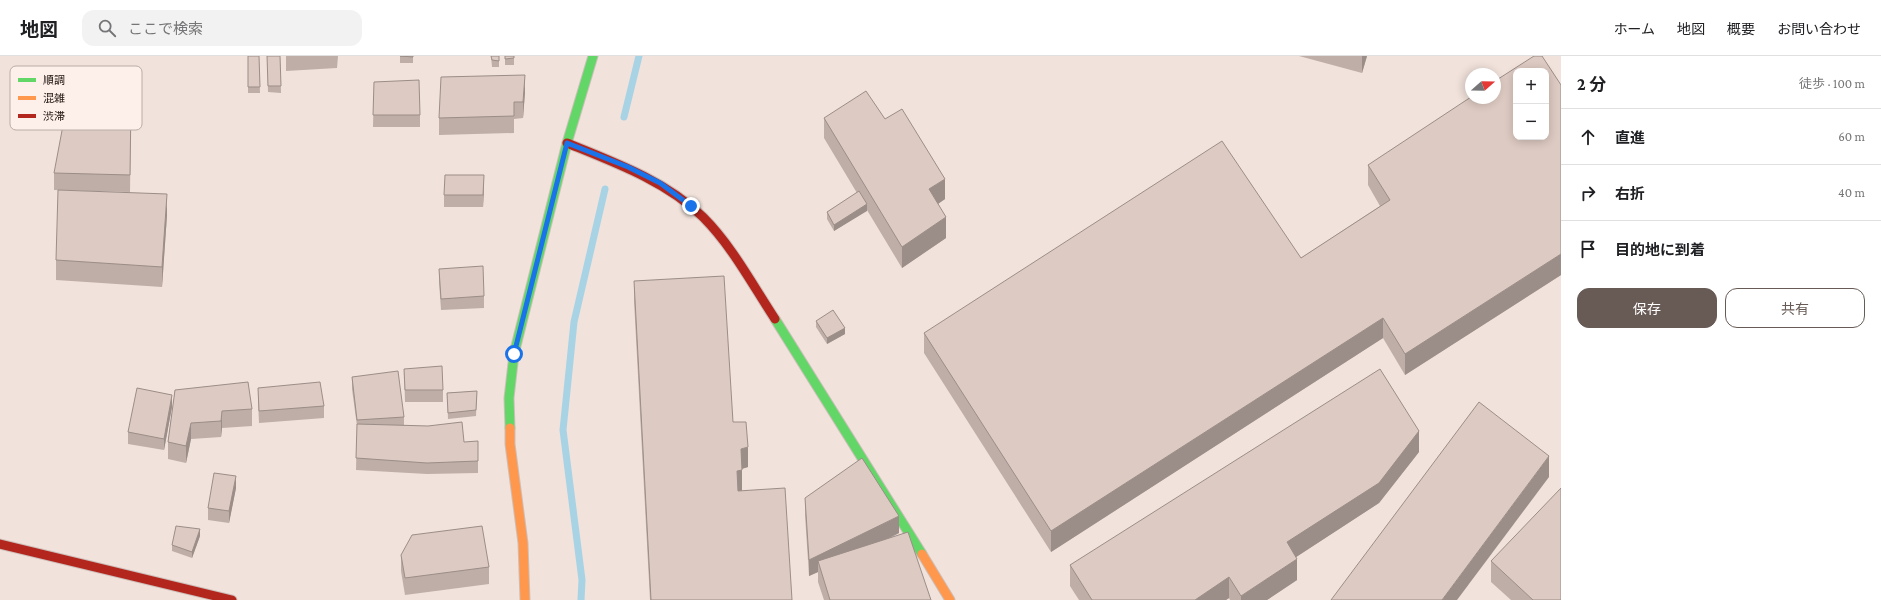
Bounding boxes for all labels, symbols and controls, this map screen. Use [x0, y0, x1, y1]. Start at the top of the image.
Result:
search box [82, 10, 362, 46]
icon: search [96, 17, 118, 39]
text: 地図 [20, 19, 58, 40]
text: ここで検索 [128, 21, 203, 37]
text: ホーム [1613, 21, 1655, 37]
text: 地図 [1677, 21, 1705, 37]
text: 概要 [1727, 21, 1755, 37]
text: お問い合わせ [1777, 21, 1861, 37]
legend [10, 66, 142, 130]
north arrow [1465, 68, 1501, 104]
map controls [1513, 68, 1549, 140]
button: + [1513, 68, 1549, 104]
text: 順調 [43, 74, 65, 86]
text: 2 分 [1577, 75, 1606, 94]
text: 徒歩 · 100 m [1799, 76, 1865, 91]
text: 混雑 [43, 92, 65, 104]
button: − [1513, 104, 1549, 140]
text: 渋滞 [43, 110, 65, 122]
icon: ahead [1577, 126, 1599, 148]
text: 60 m [1838, 129, 1865, 144]
text: 直進 [1615, 130, 1645, 146]
icon: right [1577, 182, 1599, 204]
text: 40 m [1838, 185, 1865, 200]
text: 右折 [1615, 186, 1645, 202]
route end [682, 197, 700, 215]
icon: arrive [1577, 238, 1599, 260]
text: 目的地に到着 [1615, 242, 1705, 258]
button: 保存 [1577, 288, 1717, 328]
button: 共有 [1725, 288, 1865, 328]
route start [505, 345, 523, 363]

